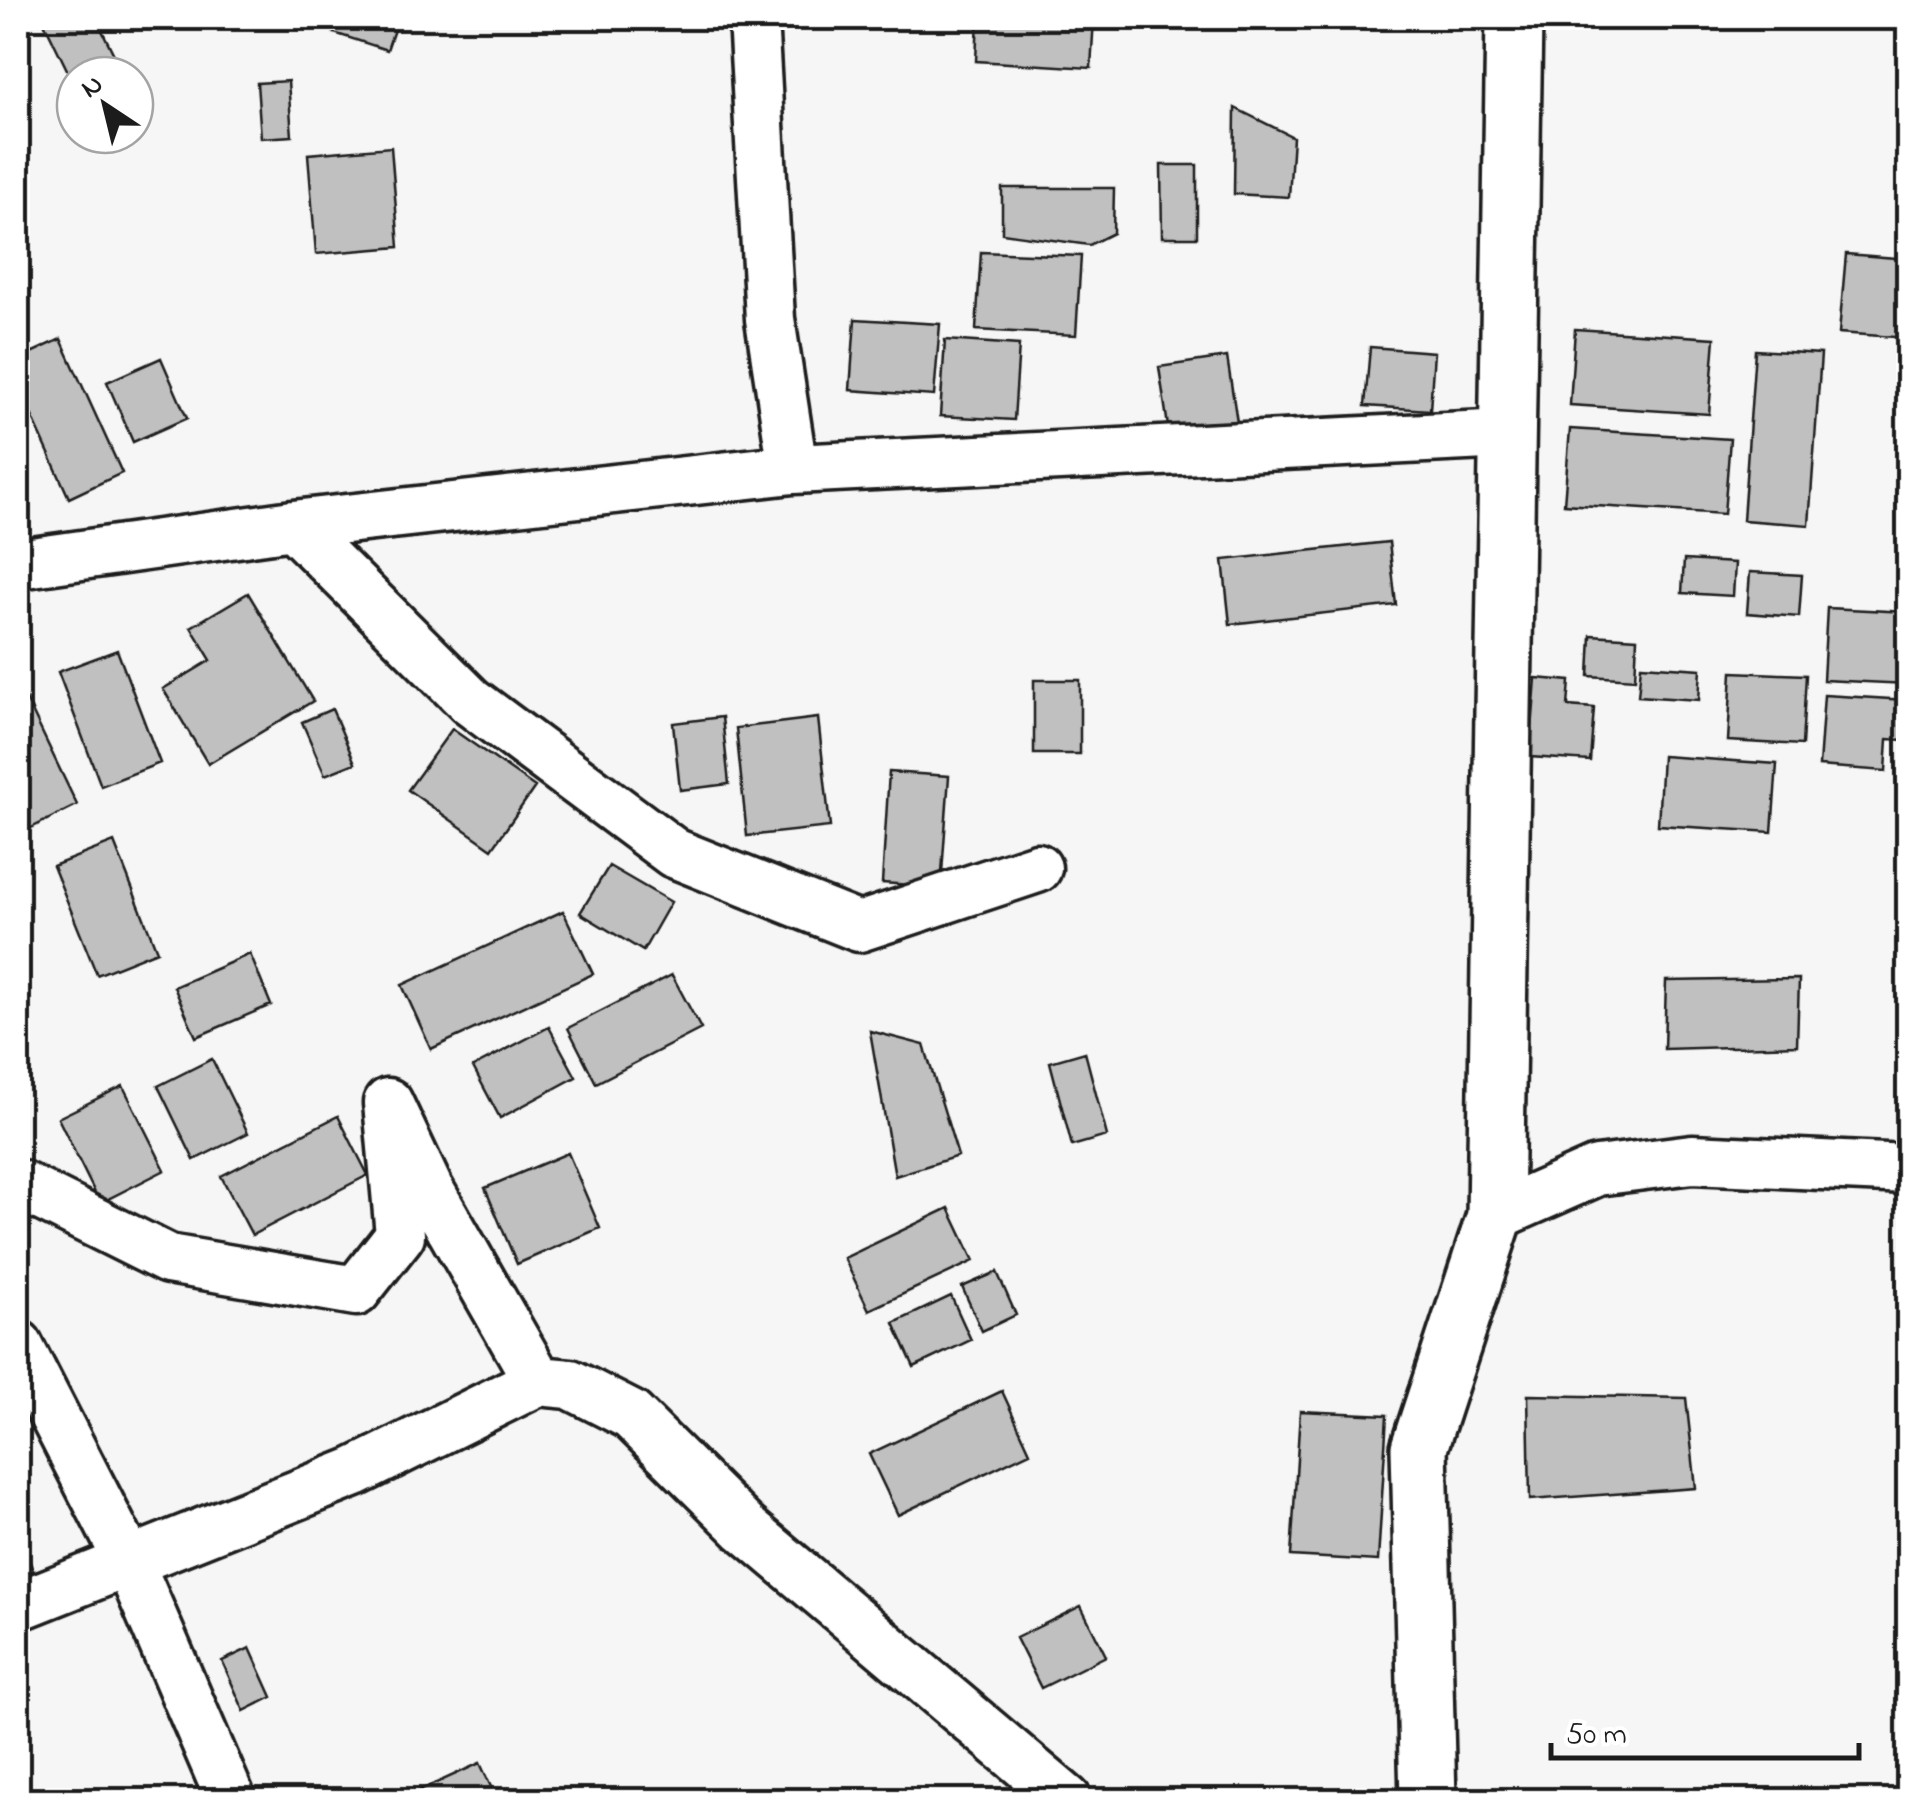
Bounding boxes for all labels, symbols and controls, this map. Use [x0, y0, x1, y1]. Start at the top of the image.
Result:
north arrow [55, 55, 155, 155]
text: N [73, 65, 112, 110]
scale bar [1551, 1698, 1858, 1760]
text: 50 m [1566, 1714, 1627, 1758]

